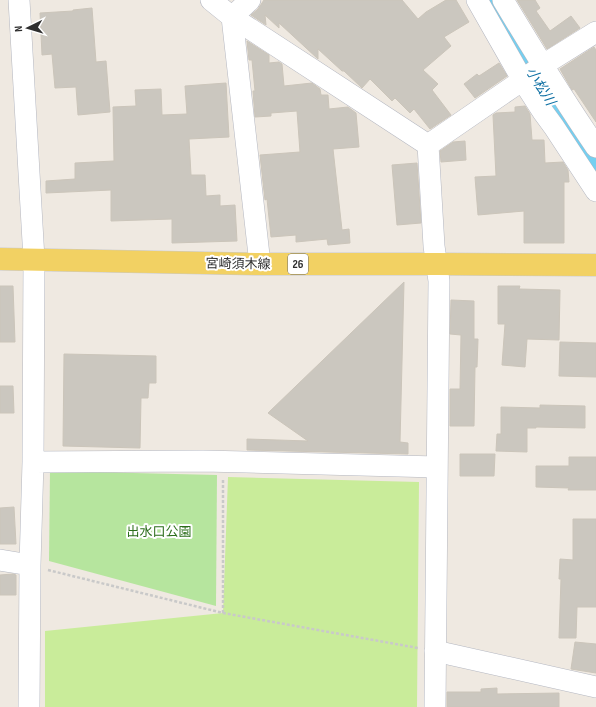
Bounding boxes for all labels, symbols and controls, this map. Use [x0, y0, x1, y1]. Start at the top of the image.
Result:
north arrow [8, 8, 48, 48]
text: N [12, 25, 25, 32]
water label: 小松川 [522, 64, 560, 110]
road number: 26 [288, 254, 308, 274]
street label: 宮崎須木線 [205, 255, 271, 273]
park label: 出水口公園 [126, 524, 192, 540]

